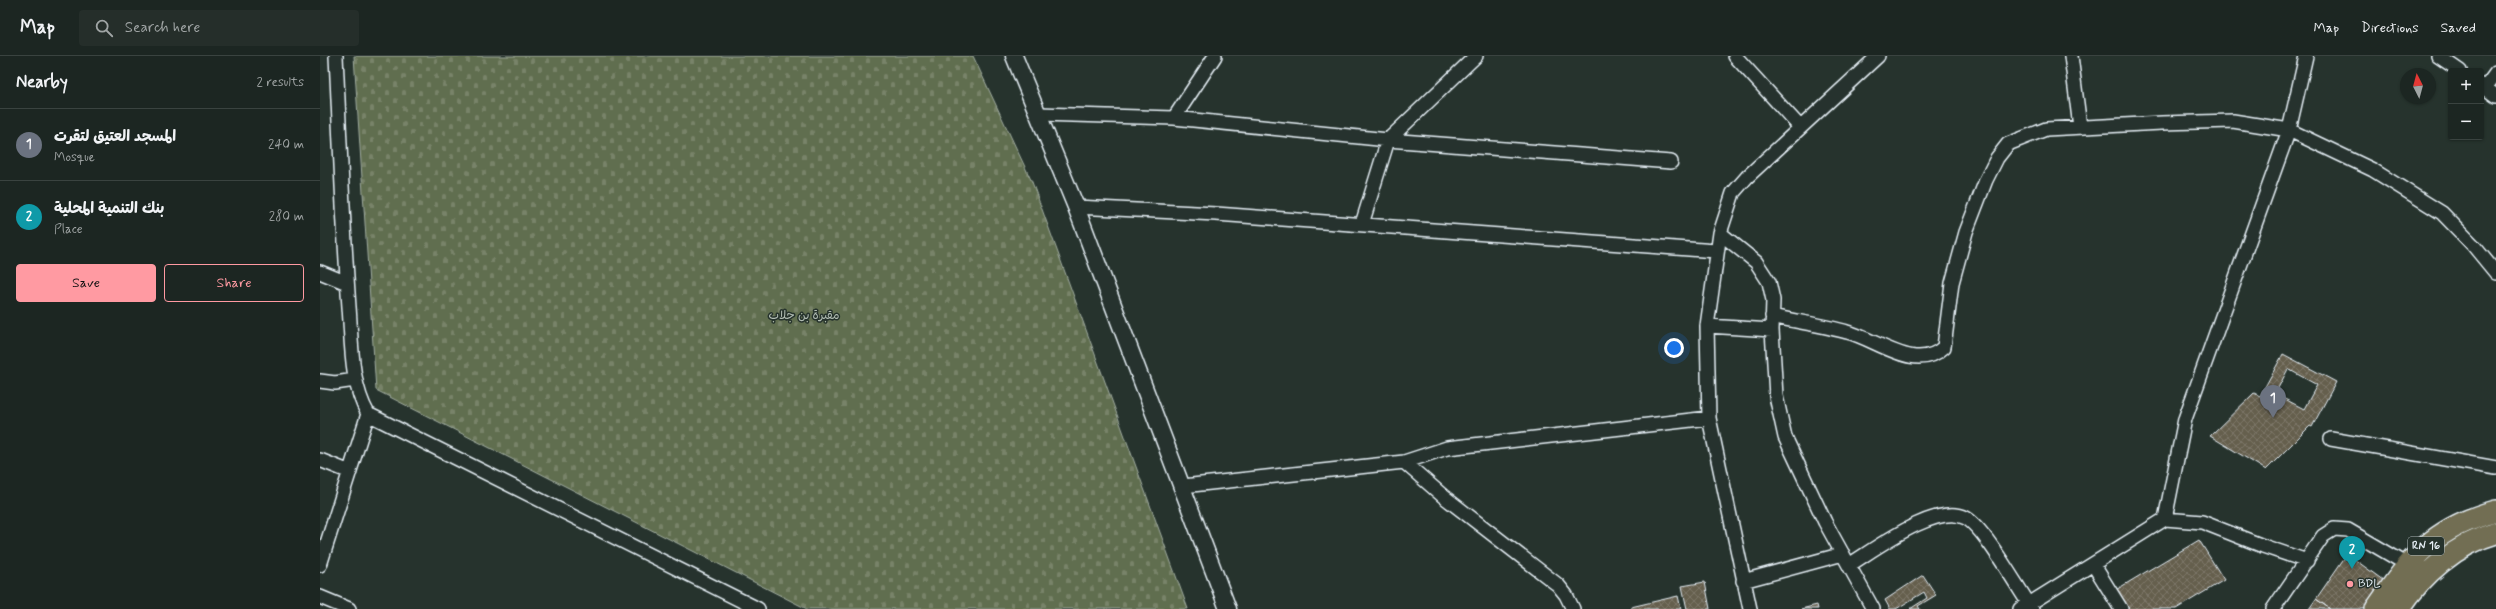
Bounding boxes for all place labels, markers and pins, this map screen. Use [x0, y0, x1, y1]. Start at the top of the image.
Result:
pin: 1 [2260, 385, 2286, 418]
pin: 2 [2339, 536, 2365, 569]
place label: BDL [2358, 576, 2381, 592]
marker: BDL [2345, 579, 2355, 589]

